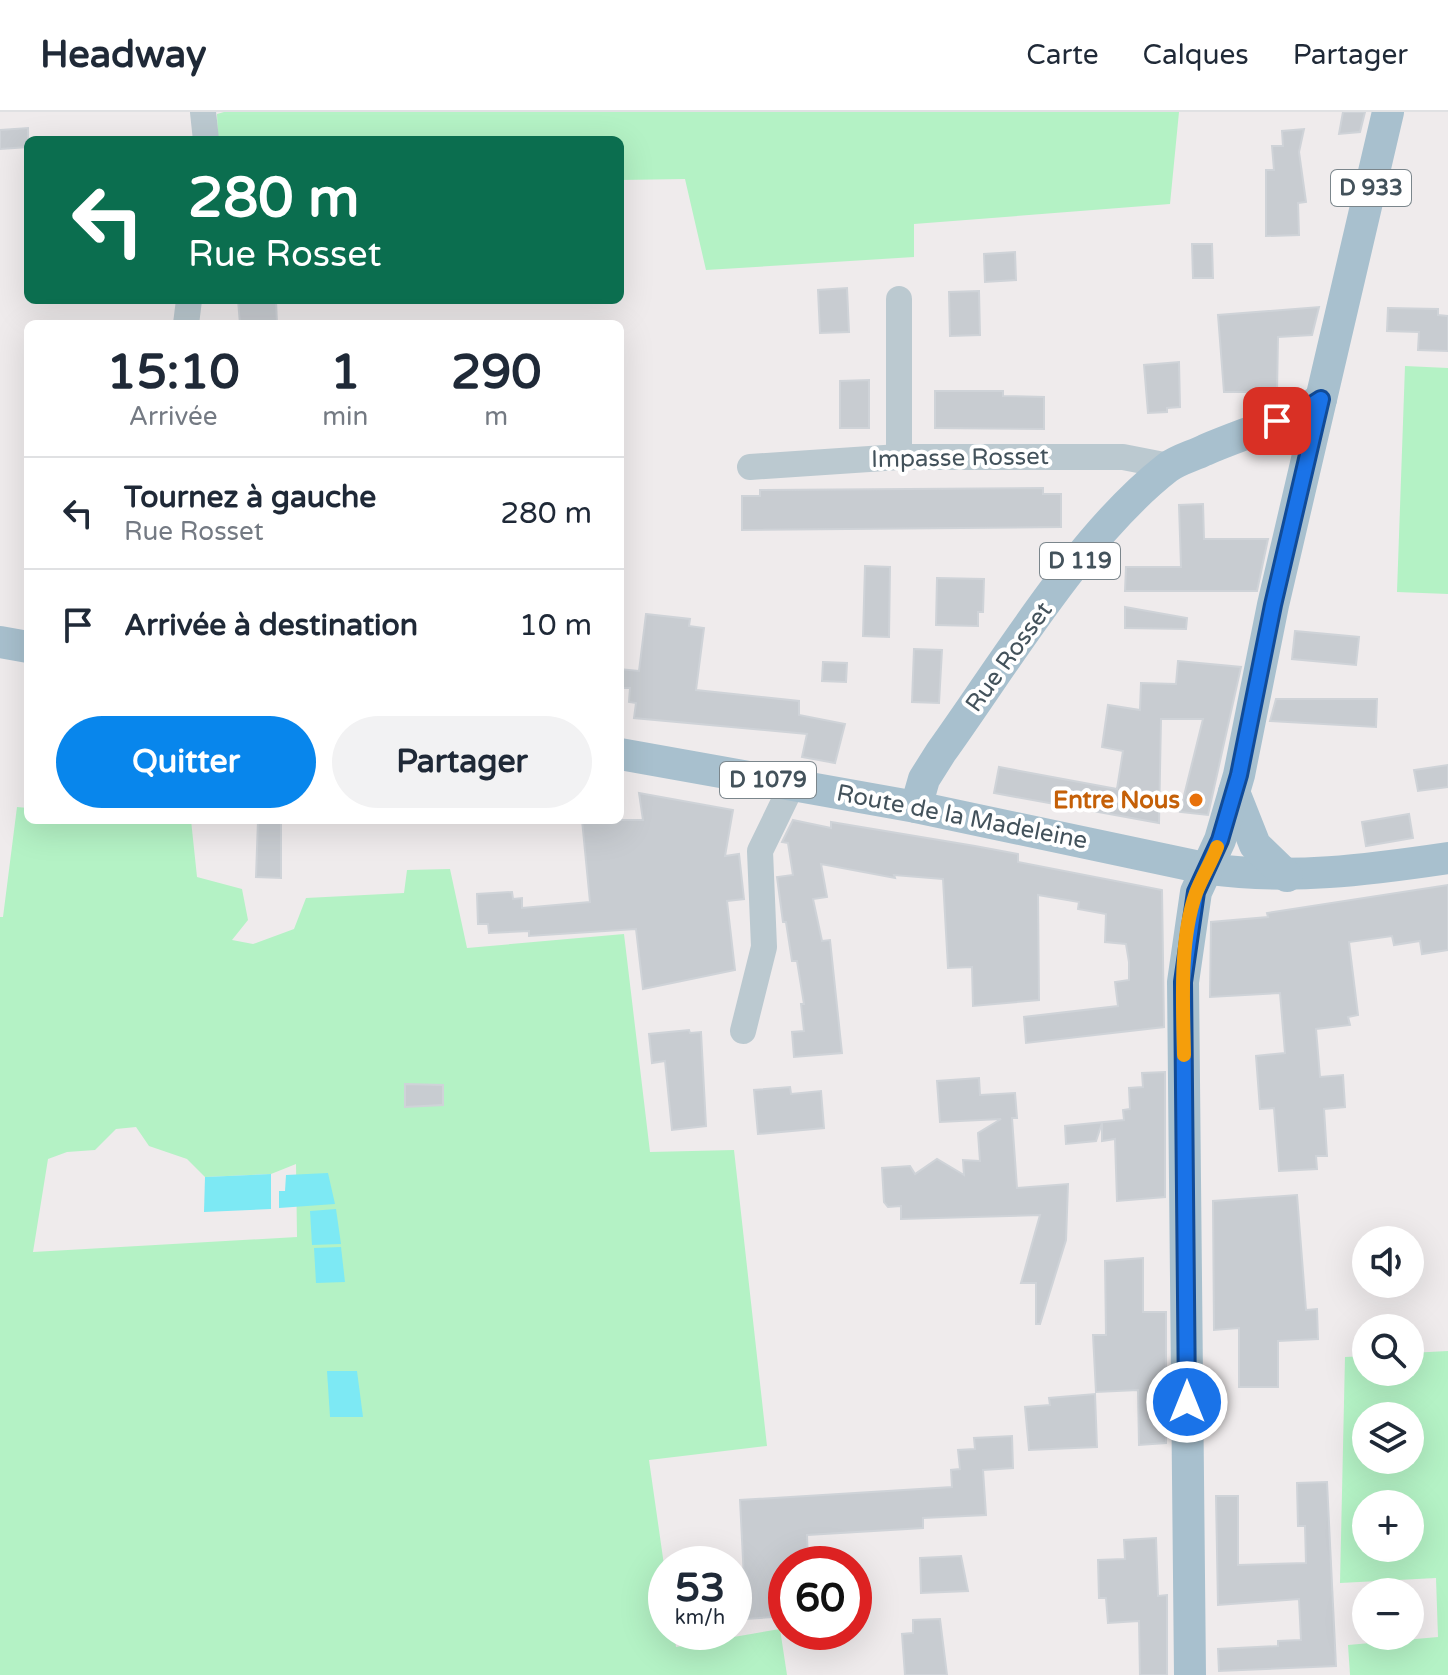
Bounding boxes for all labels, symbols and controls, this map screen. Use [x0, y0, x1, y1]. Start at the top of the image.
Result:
text: Headway [40, 32, 206, 78]
text: Carte [1026, 38, 1099, 72]
text: Calques [1143, 38, 1249, 72]
text: Partager [1293, 38, 1408, 72]
text: 280 m [188, 165, 359, 232]
icon: left [56, 168, 160, 272]
road number: D 933 [1331, 170, 1411, 206]
text: Rue Rosset [188, 233, 382, 276]
text: 15:10 [107, 344, 240, 402]
text: 1 [330, 344, 360, 402]
text: 290 [451, 344, 541, 402]
pin [1243, 387, 1311, 455]
icon: arrive [1255, 399, 1299, 443]
text: Arrivée [129, 401, 217, 432]
text: min [322, 401, 368, 432]
text: m [484, 401, 508, 432]
street label: Impasse Rosset [871, 442, 1049, 474]
text: Tournez à gauche [124, 479, 376, 516]
icon: left [56, 491, 100, 535]
text: 280 m [500, 495, 592, 532]
text: Rue Rosset [124, 516, 264, 547]
road number: D 119 [1040, 543, 1120, 579]
street label: Rue Rosset [959, 596, 1059, 718]
icon: arrive [56, 603, 100, 647]
text: Arrivée à destination [124, 607, 418, 644]
text: 10 m [519, 607, 592, 644]
button: Quitter [56, 716, 316, 808]
button: Partager [332, 716, 592, 808]
road number: D 1079 [720, 762, 816, 798]
street label: Route de la Madeleine [834, 778, 1090, 856]
place label: Entre Nous [1053, 786, 1180, 815]
marker: Entre Nous [1187, 791, 1205, 809]
map controls [1352, 1226, 1424, 1650]
button: sound [1352, 1226, 1424, 1298]
button: search [1352, 1314, 1424, 1386]
position arrow [1145, 1360, 1229, 1444]
button: layers [1352, 1402, 1424, 1474]
button: + [1352, 1490, 1424, 1562]
speed limit sign: 60 [768, 1546, 872, 1650]
text: 53 [675, 1564, 725, 1612]
button: − [1352, 1578, 1424, 1650]
text: km/h [675, 1606, 725, 1630]

